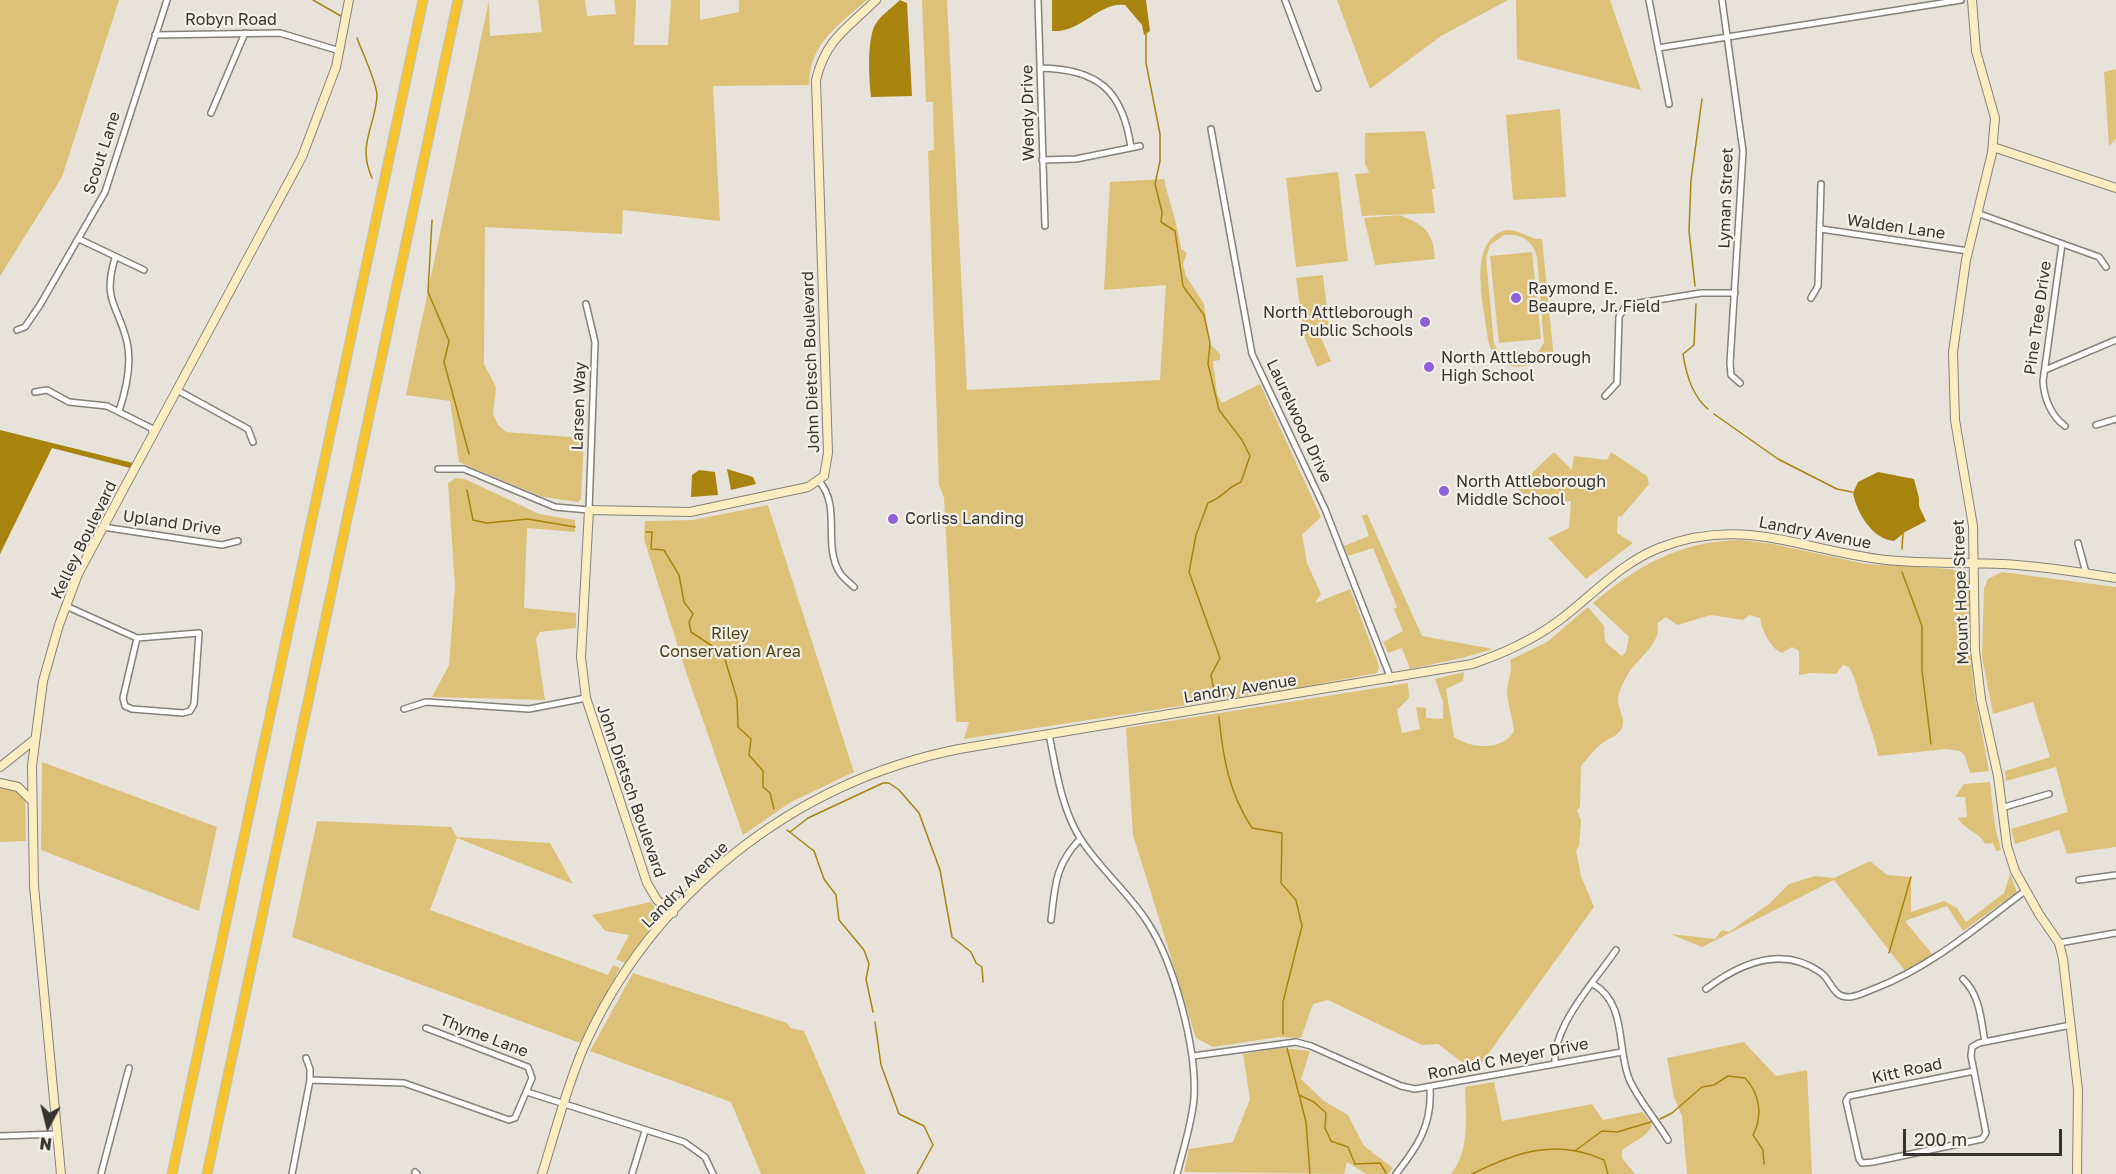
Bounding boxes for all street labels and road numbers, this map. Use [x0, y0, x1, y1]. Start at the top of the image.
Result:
street label: Robyn Road [185, 10, 277, 30]
street label: Wendy Drive [1018, 65, 1038, 161]
street label: Scout Lane [80, 109, 124, 197]
street label: Lyman Street [1715, 147, 1737, 249]
street label: Walden Lane [1846, 211, 1946, 243]
street label: Pine Tree Drive [2021, 260, 2055, 376]
street label: John Dietsch Boulevard [798, 271, 824, 453]
street label: Laurelwood Drive [1262, 356, 1336, 486]
street label: Larsen Way [568, 361, 590, 451]
street label: Kelley Boulevard [47, 478, 121, 602]
street label: Upland Drive [122, 507, 222, 539]
street label: Landry Avenue [1757, 513, 1873, 553]
street label: Mount Hope Street [1949, 519, 1973, 665]
street label: Landry Avenue [1182, 671, 1298, 707]
street label: John Dietsch Boulevard [592, 702, 670, 880]
street label: Landry Avenue [638, 838, 732, 932]
street label: Thyme Lane [437, 1010, 531, 1062]
street label: Ronald C Meyer Drive [1426, 1034, 1590, 1084]
street label: Kitt Road [1870, 1054, 1944, 1088]

